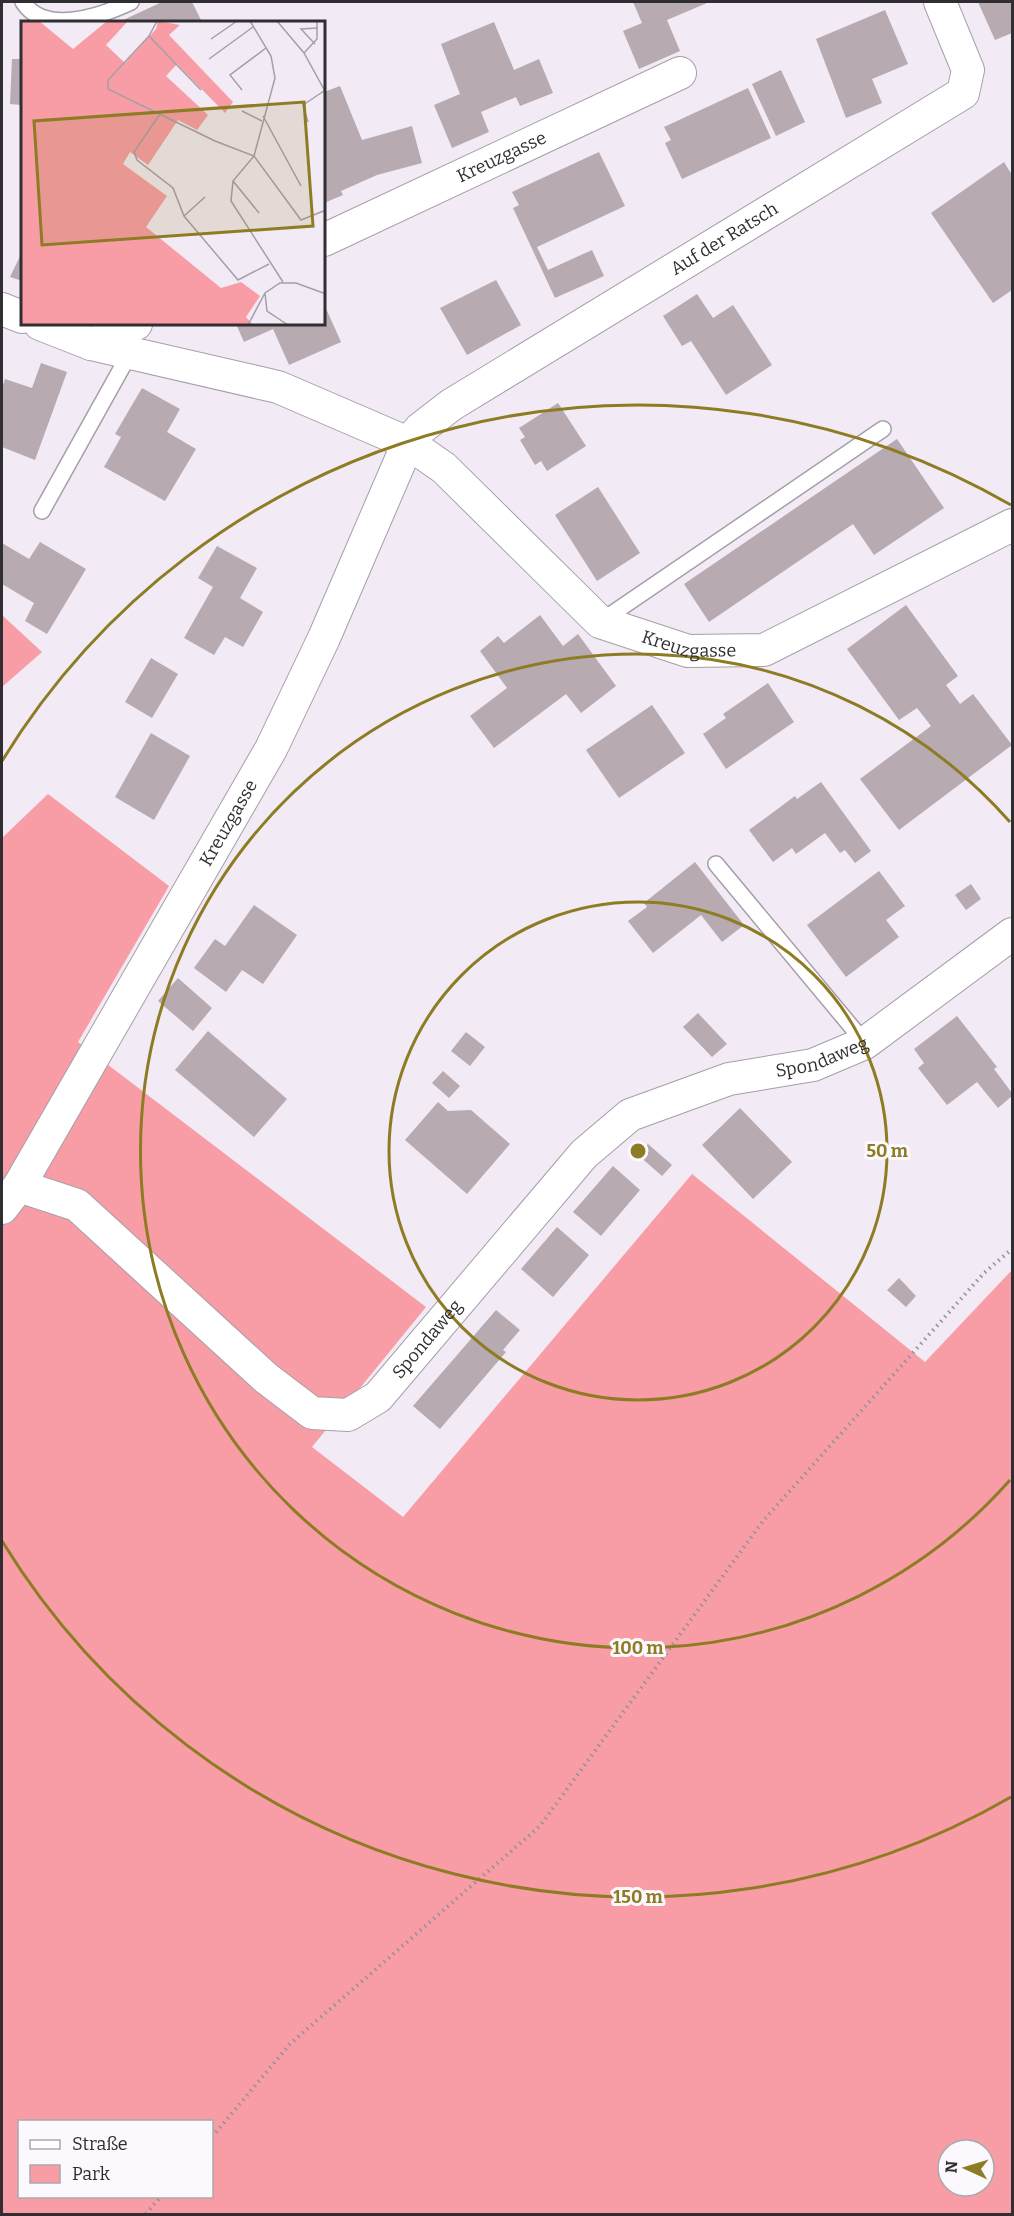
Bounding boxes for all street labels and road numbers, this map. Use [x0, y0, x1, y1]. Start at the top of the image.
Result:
street label: Kreuzgasse [453, 126, 550, 187]
street label: Auf der Ratsch [666, 197, 782, 280]
street label: Kreuzgasse [639, 626, 736, 662]
street label: Kreuzgasse [195, 776, 262, 870]
street label: Spondaweg [774, 1032, 871, 1082]
street label: Spondaweg [387, 1295, 467, 1383]

